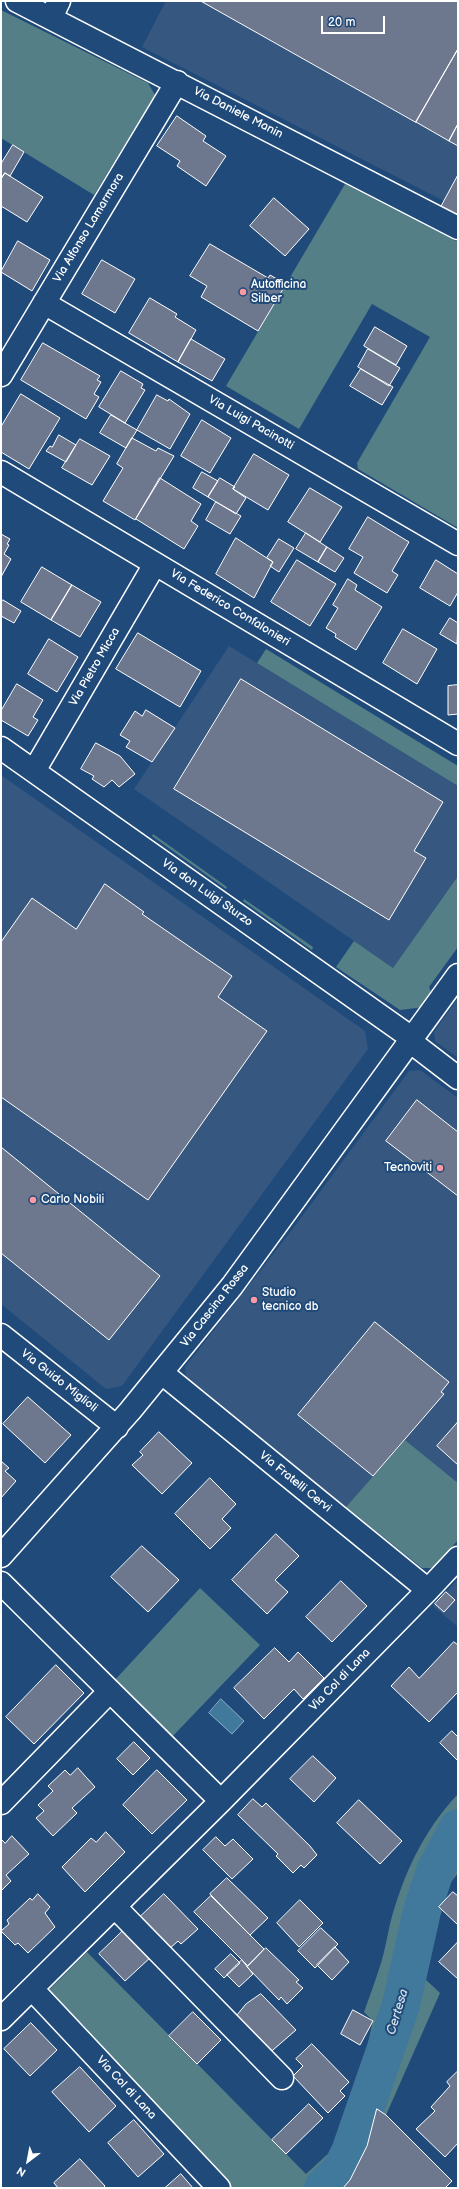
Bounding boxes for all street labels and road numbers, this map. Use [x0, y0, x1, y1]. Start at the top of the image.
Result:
street label: Via Daniele Manin [191, 84, 285, 142]
street label: Via Alfonso Lamarmora [51, 171, 127, 285]
street label: Via Luigi Pacinotti [206, 393, 296, 453]
street label: Via Federico Confalonieri [167, 566, 293, 650]
street label: Via Pietro Micca [67, 625, 123, 709]
street label: Via don Luigi Sturzo [159, 856, 255, 930]
street label: Via Cascina Rossa [178, 1262, 252, 1350]
street label: Via Guido Miglioli [18, 1347, 100, 1415]
street label: Via Fratelli Cervi [256, 1449, 334, 1515]
street label: Via Col di Lana [307, 1646, 373, 1714]
street label: Via Col di Lana [93, 2053, 159, 2123]

